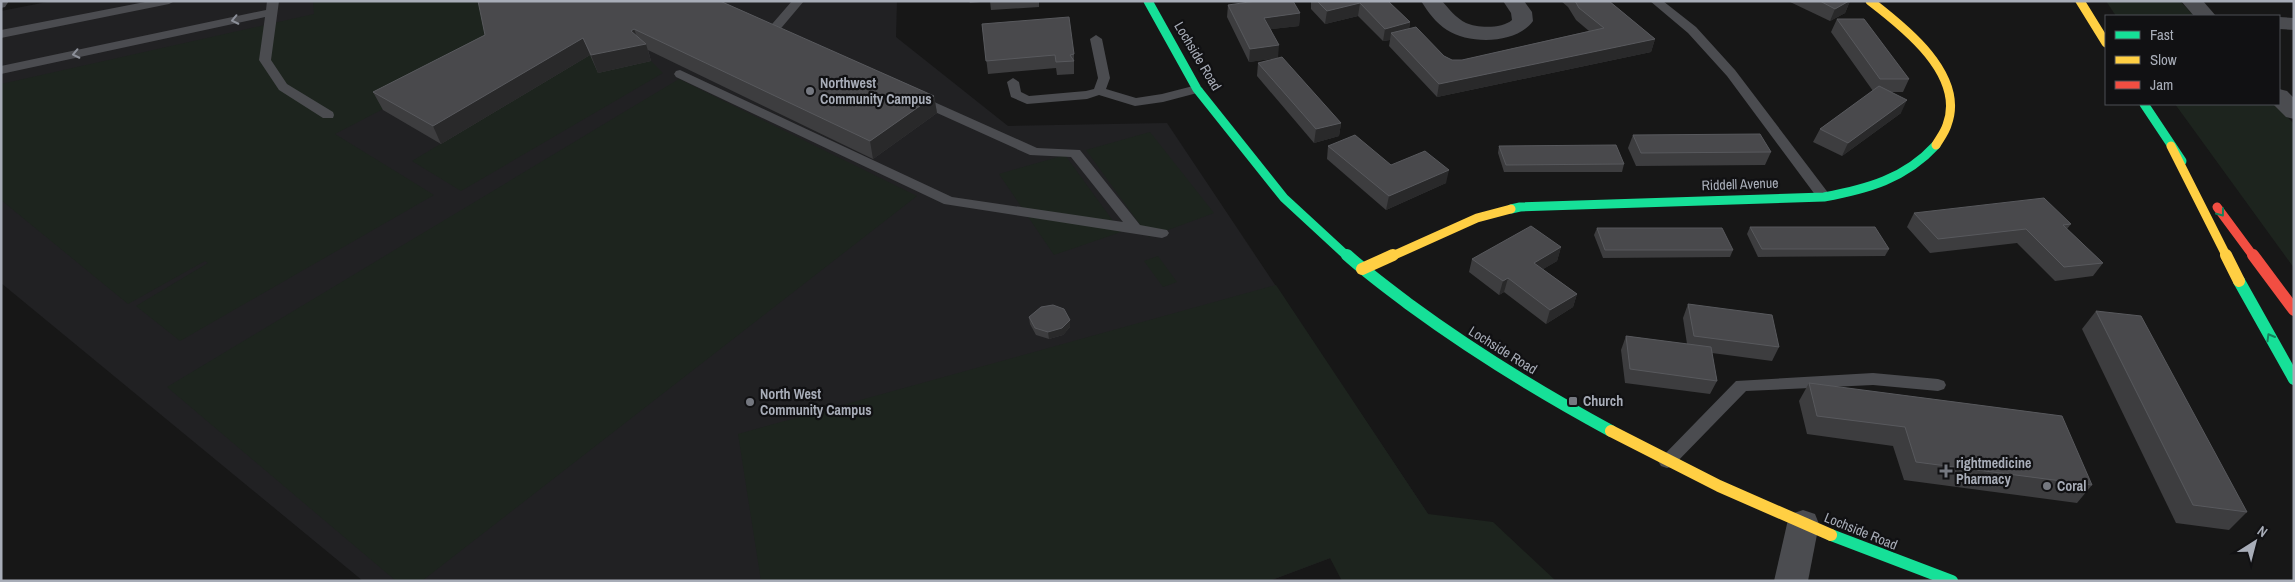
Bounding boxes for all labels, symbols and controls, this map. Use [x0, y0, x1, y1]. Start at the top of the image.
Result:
one-way arrow [230, 14, 239, 24]
legend [2105, 15, 2280, 105]
street label: Lochside Road [1170, 18, 1226, 94]
text: Fast [2150, 24, 2174, 45]
one-way arrow [72, 48, 80, 59]
text: Slow [2150, 49, 2177, 70]
place label: Northwest Community Campus [820, 74, 932, 108]
text: Jam [2150, 74, 2173, 95]
marker: Northwest Community Campus [804, 85, 816, 97]
street label: Riddell Avenue [1701, 174, 1779, 194]
one-way arrow [2215, 207, 2224, 217]
street label: Lochside Road [1465, 322, 1541, 378]
one-way arrow [2266, 333, 2276, 342]
place label: North West Community Campus [760, 385, 872, 419]
place label: Church [1583, 392, 1623, 410]
marker: Church [1567, 395, 1579, 407]
marker: North West Community Campus [744, 396, 756, 408]
place label: rightmedicine Pharmacy [1956, 454, 2031, 488]
marker: rightmedicine Pharmacy [1940, 465, 1952, 477]
place label: Coral [2057, 477, 2086, 495]
marker: Coral [2041, 480, 2053, 492]
street label: Lochside Road [1822, 508, 1900, 554]
north arrow [2230, 517, 2280, 567]
text: N [2254, 522, 2271, 541]

